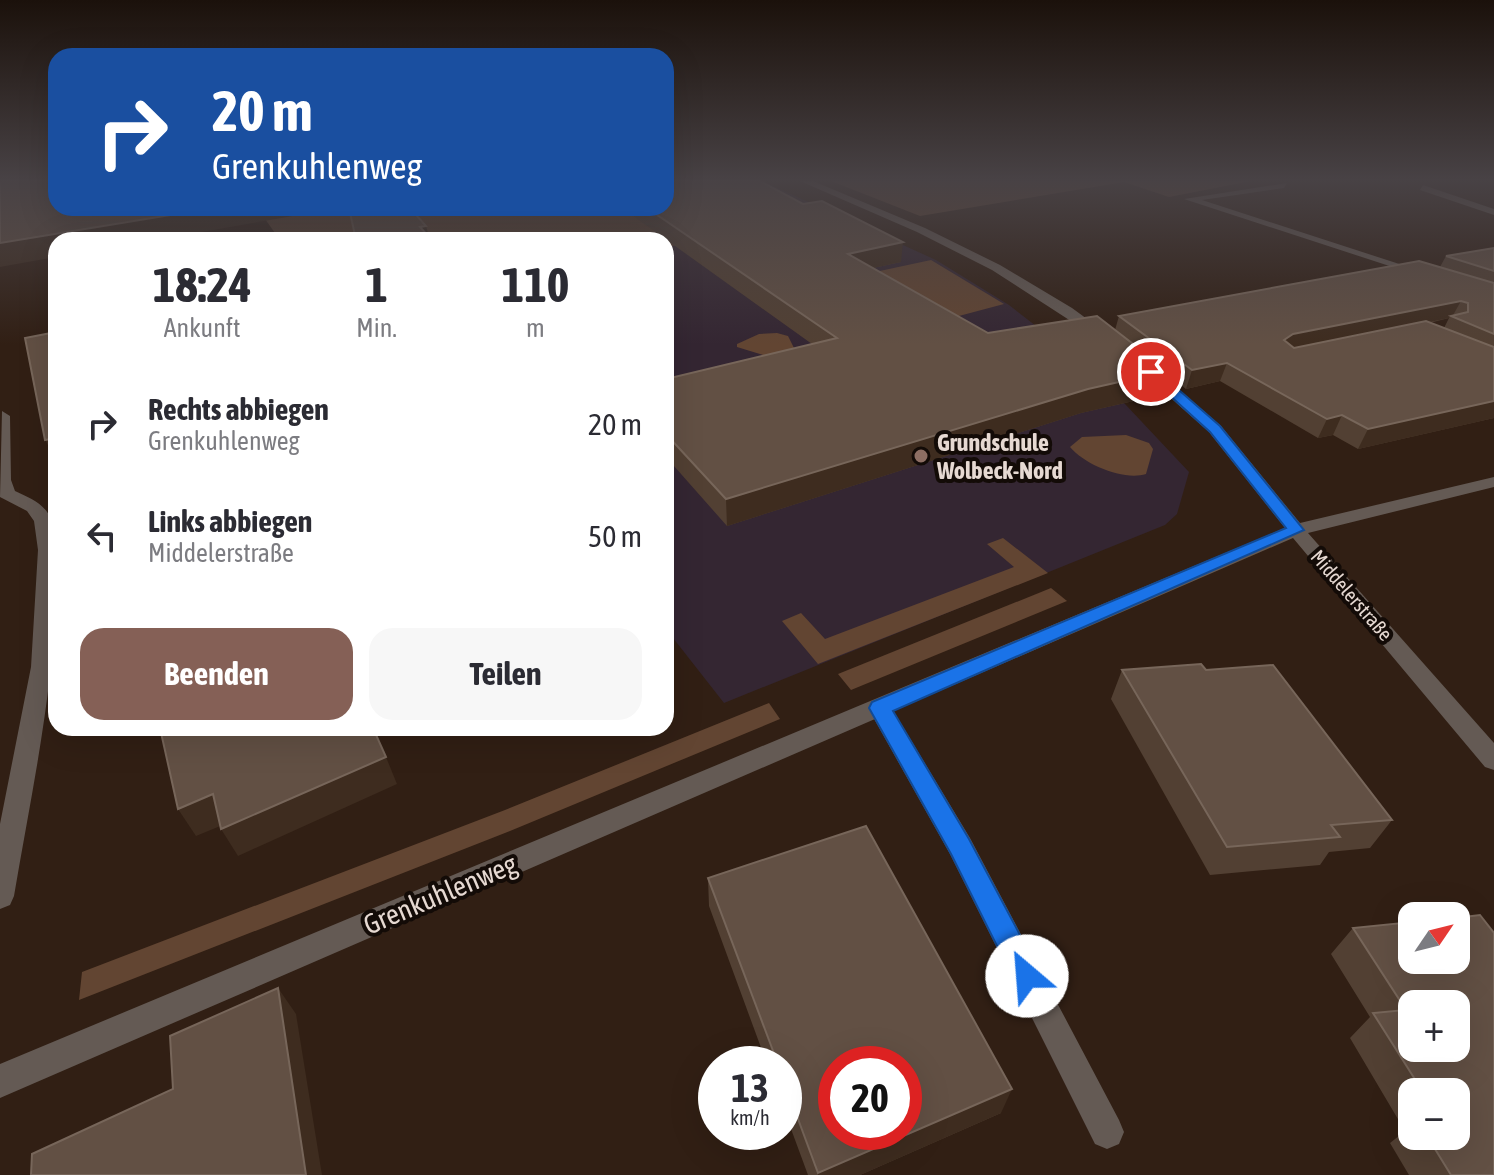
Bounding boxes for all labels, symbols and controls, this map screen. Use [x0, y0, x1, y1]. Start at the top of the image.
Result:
text: 20 m [212, 79, 313, 143]
icon: right [80, 80, 184, 184]
text: Grenkuhlenweg [212, 145, 422, 187]
text: 18:24 [153, 257, 252, 312]
text: 1 [365, 257, 388, 312]
text: 110 [502, 257, 569, 312]
text: Ankunft [164, 313, 240, 343]
text: Min. [356, 313, 397, 343]
text: m [526, 313, 545, 343]
pin [1117, 338, 1185, 406]
icon: arrive [1129, 350, 1173, 394]
text: Rechts abbiegen [148, 392, 329, 426]
icon: right [80, 402, 124, 446]
text: 20 m [588, 407, 642, 441]
text: Grenkuhlenweg [148, 426, 300, 456]
place label: Grundschule Wolbeck-Nord [936, 429, 1063, 484]
marker: Grundschule Wolbeck-Nord [912, 447, 930, 465]
text: Links abbiegen [148, 504, 312, 538]
icon: left [80, 514, 124, 558]
text: 50 m [588, 519, 642, 553]
text: Middelerstraße [148, 538, 294, 568]
street label: Middelerstraße [1307, 545, 1397, 645]
button: Beenden [80, 628, 353, 720]
button: Teilen [369, 628, 642, 720]
street label: Grenkuhlenweg [359, 847, 521, 941]
north arrow [1398, 902, 1470, 974]
map controls [1398, 902, 1470, 1150]
position arrow [985, 934, 1069, 1018]
button: + [1398, 990, 1470, 1062]
speed limit sign: 20 [818, 1046, 922, 1150]
text: 13 [731, 1065, 769, 1110]
button: − [1398, 1078, 1470, 1150]
text: km/h [730, 1106, 770, 1129]

